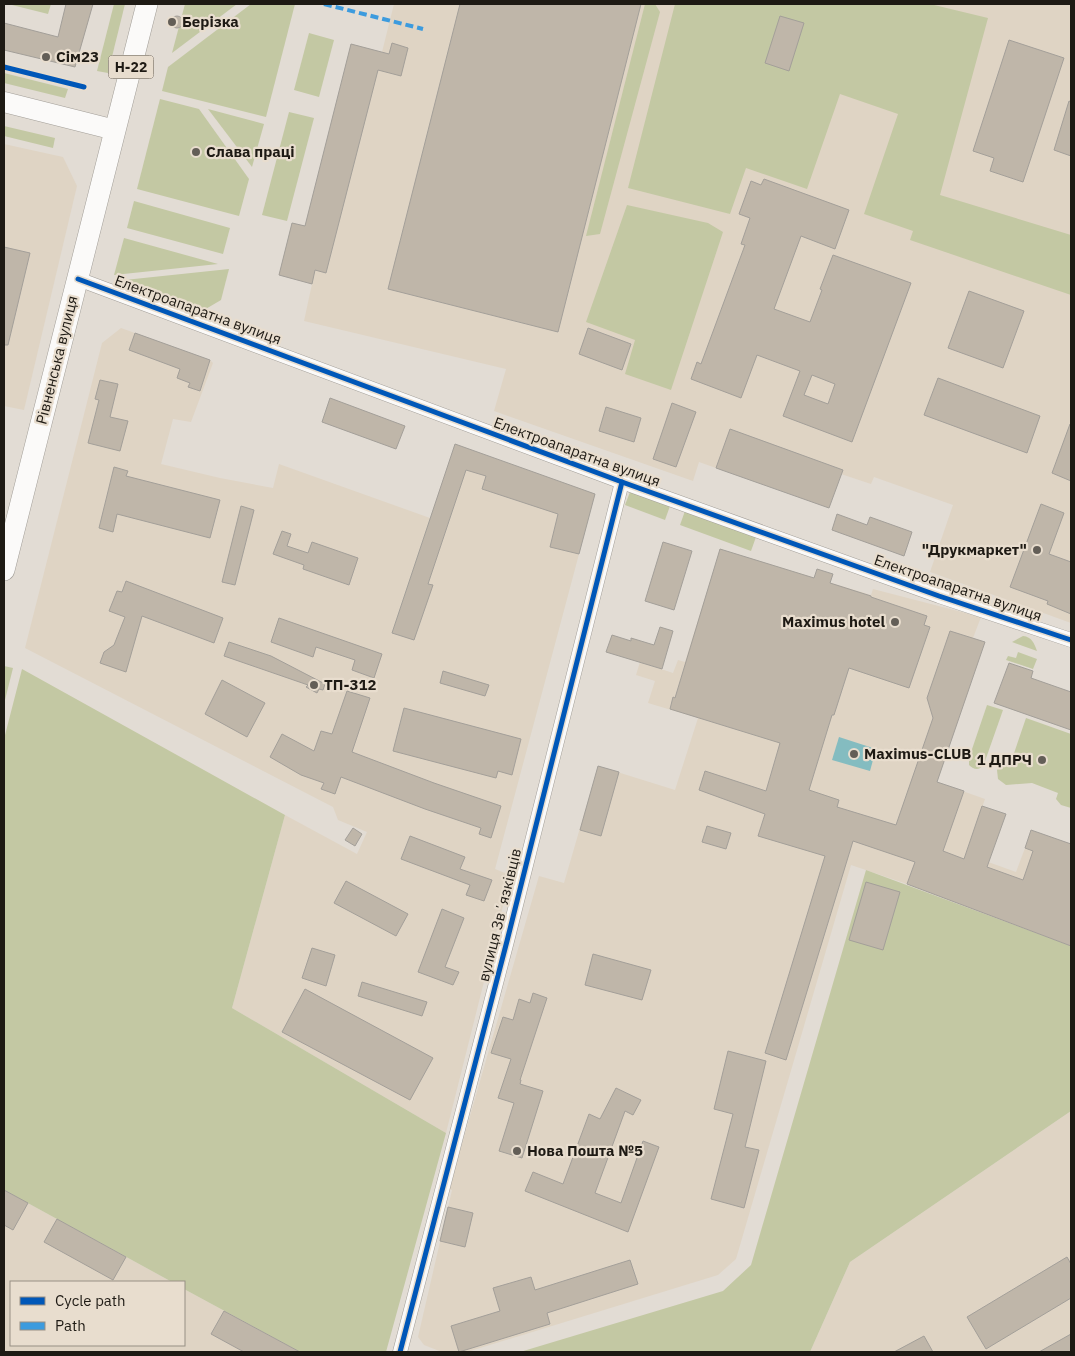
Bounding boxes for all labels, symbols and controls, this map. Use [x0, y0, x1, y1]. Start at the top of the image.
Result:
place label: Берізка [182, 12, 239, 31]
marker: Берізка [166, 16, 178, 28]
place label: Сім23 [56, 47, 99, 66]
marker: Сім23 [40, 51, 52, 63]
road number: Н-22 [108, 56, 154, 78]
place label: Слава праці [206, 142, 295, 161]
marker: Слава праці [190, 146, 202, 158]
street label: Електроапаратна вулиця [112, 270, 284, 349]
street label: Рівненська вулиця [31, 294, 82, 426]
street label: Електроапаратна вулиця [491, 412, 663, 491]
place label: "Друкмаркет" [922, 540, 1027, 559]
marker: "Друкмаркет" [1031, 544, 1043, 556]
street label: Електроапаратна вулиця [872, 550, 1045, 625]
place label: Maximus hotel [782, 612, 885, 631]
marker: Maximus hotel [889, 616, 901, 628]
place label: ТП-312 [324, 675, 376, 694]
marker: ТП-312 [308, 679, 320, 691]
place label: Maximus-CLUB [864, 744, 971, 763]
marker: Maximus-CLUB [848, 748, 860, 760]
place label: 1 ДПРЧ [977, 750, 1032, 769]
marker: 1 ДПРЧ [1036, 754, 1048, 766]
street label: вулиця Звʼязківців [474, 846, 525, 983]
place label: Нова Пошта №5 [527, 1141, 643, 1160]
marker: Нова Пошта №5 [511, 1145, 523, 1157]
legend [10, 1281, 185, 1346]
text: Cycle path [55, 1291, 126, 1310]
text: Path [55, 1316, 86, 1335]

